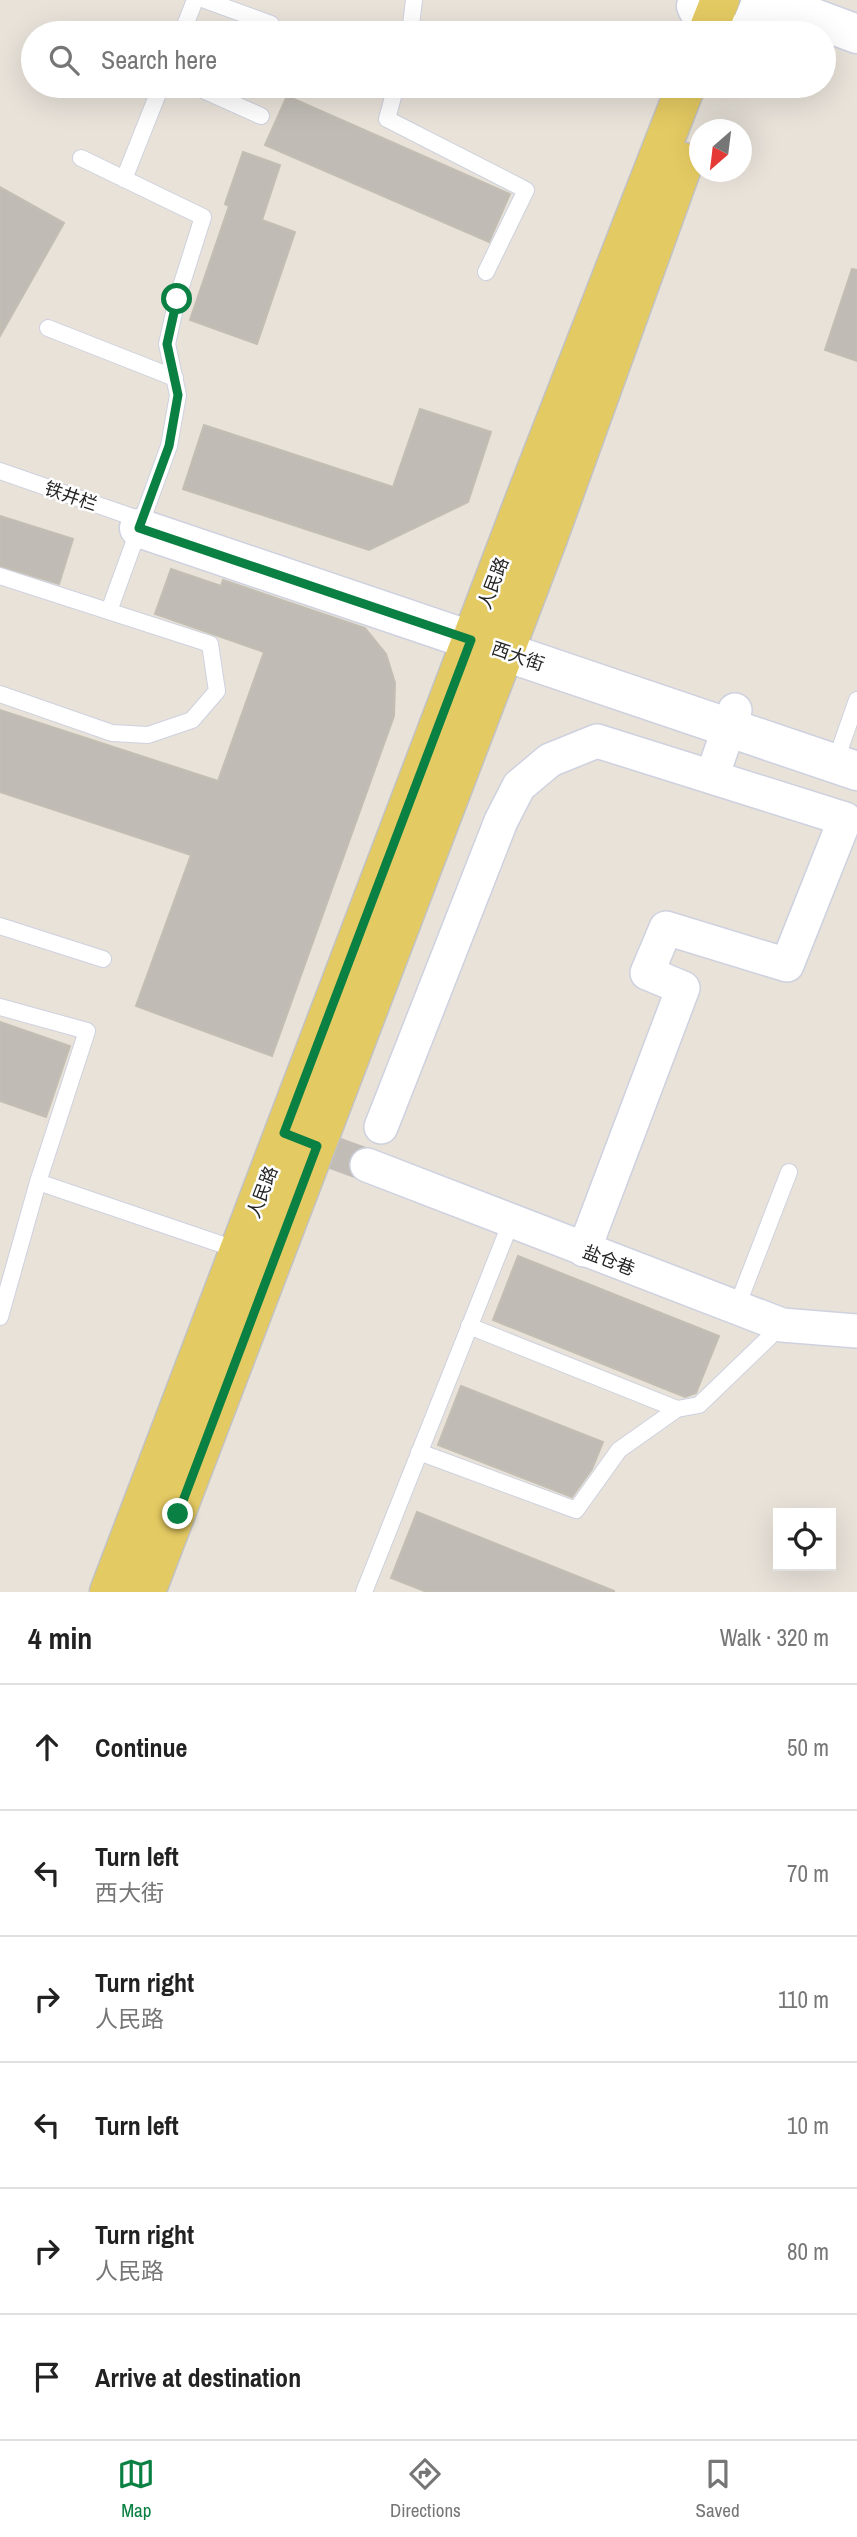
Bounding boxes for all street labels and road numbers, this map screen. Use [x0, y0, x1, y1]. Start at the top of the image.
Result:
street label: 铁井栏 [41, 475, 101, 517]
street label: 人民路 [472, 553, 514, 613]
street label: 西大街 [488, 635, 548, 677]
street label: 人民路 [241, 1162, 283, 1222]
street label: 盐仓巷 [579, 1239, 639, 1281]

